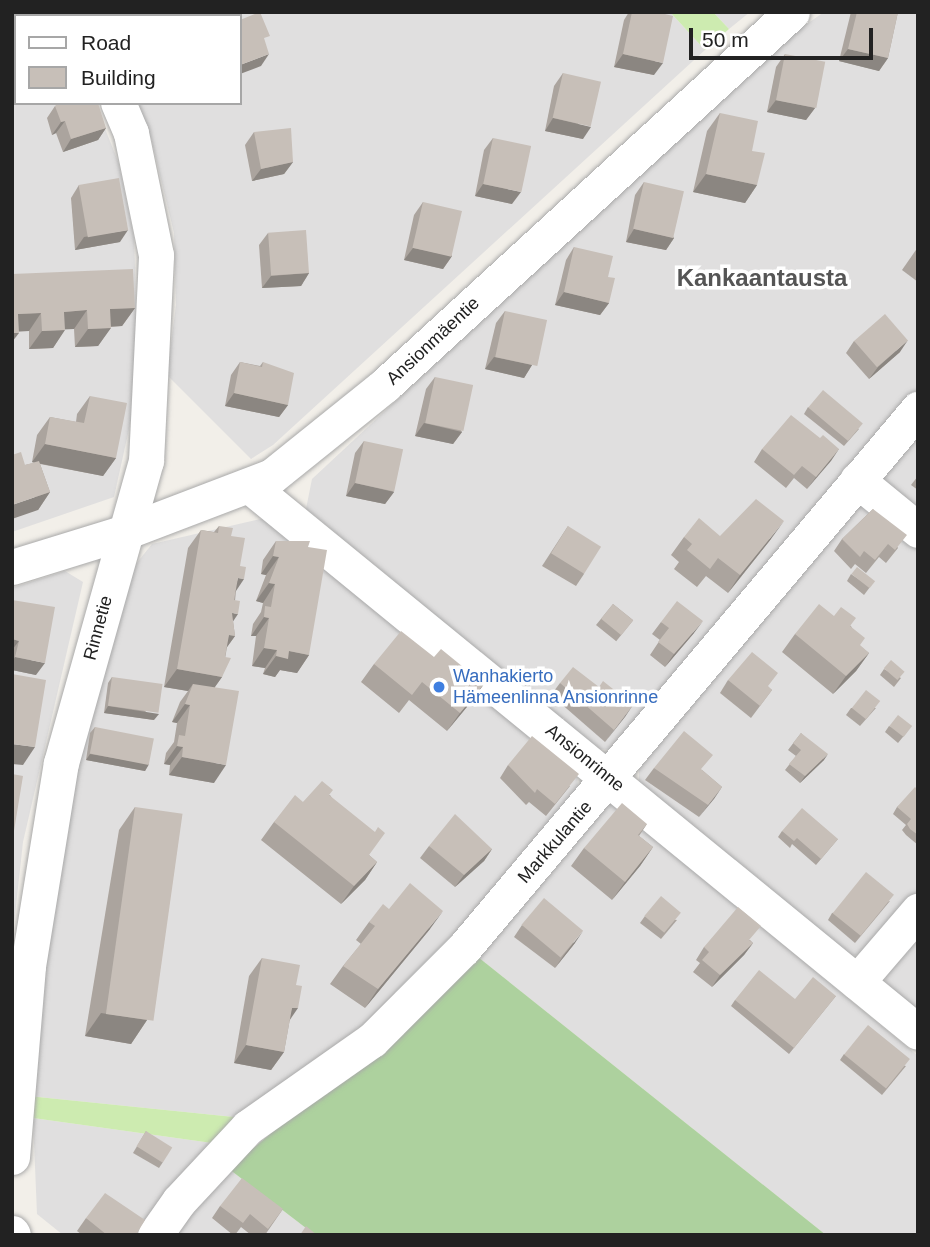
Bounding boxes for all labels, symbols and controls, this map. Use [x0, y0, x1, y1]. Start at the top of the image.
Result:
legend [14, 14, 242, 105]
scale bar [692, 14, 876, 58]
text: 50 m [702, 28, 749, 51]
text: Road [81, 31, 131, 54]
text: Building [81, 66, 156, 89]
district label: Kankaantausta [677, 264, 847, 292]
street label: Ansionmäentie [382, 292, 484, 390]
street label: Rinnetie [79, 593, 117, 663]
place label: Wanhakierto Hämeenlinna Ansionrinne [453, 666, 659, 708]
marker: Wanhakierto Hämeenlinna Ansionrinne [431, 679, 447, 695]
street label: Ansionrinne [541, 720, 629, 796]
street label: Markkulantie [513, 796, 597, 888]

